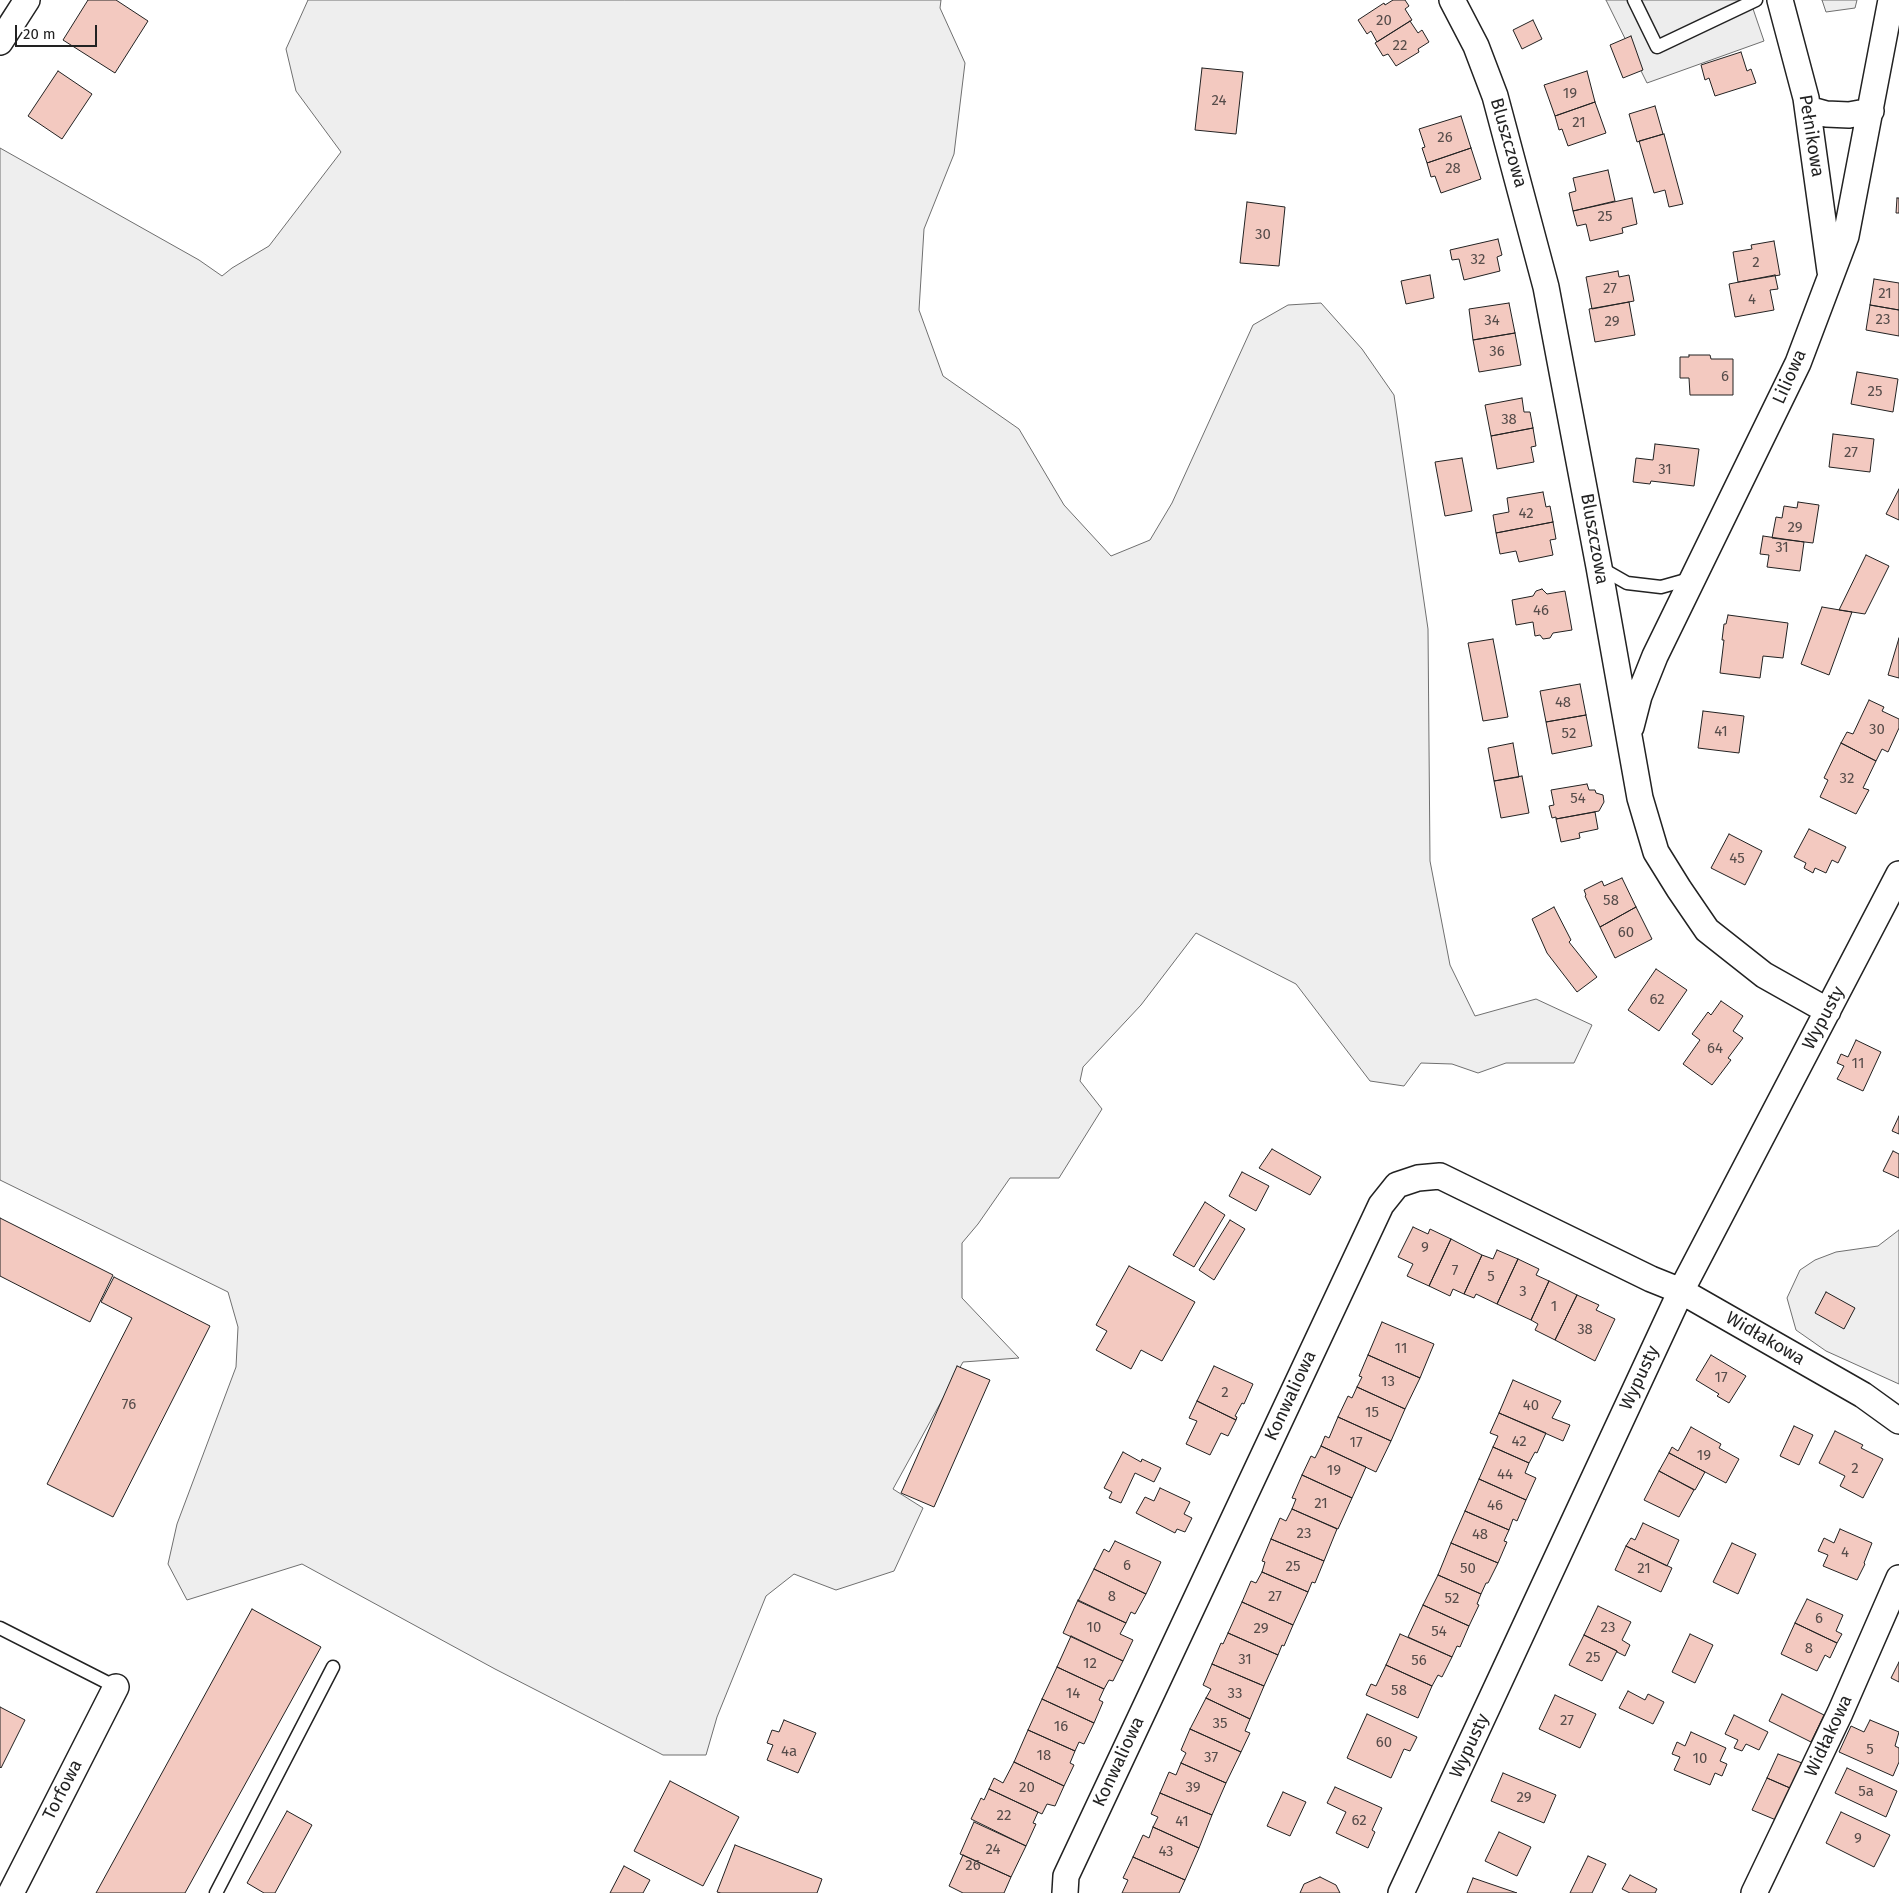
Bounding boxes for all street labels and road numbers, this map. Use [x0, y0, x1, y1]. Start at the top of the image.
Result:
street label: Pełnikowa [1794, 93, 1828, 179]
street label: Bluszczowa [1485, 96, 1531, 190]
street label: Liliowa [1768, 346, 1812, 408]
street label: Bluszczowa [1575, 492, 1613, 586]
street label: Wypusty [1798, 983, 1850, 1053]
street label: Widłakowa [1722, 1308, 1808, 1370]
street label: Wypusty [1616, 1342, 1664, 1414]
street label: Konwaliowa [1261, 1347, 1321, 1445]
street label: Widłakowa [1801, 1692, 1857, 1780]
street label: Wypusty [1446, 1710, 1494, 1782]
street label: Konwaliowa [1089, 1713, 1149, 1811]
street label: Torfowa [39, 1756, 87, 1824]

